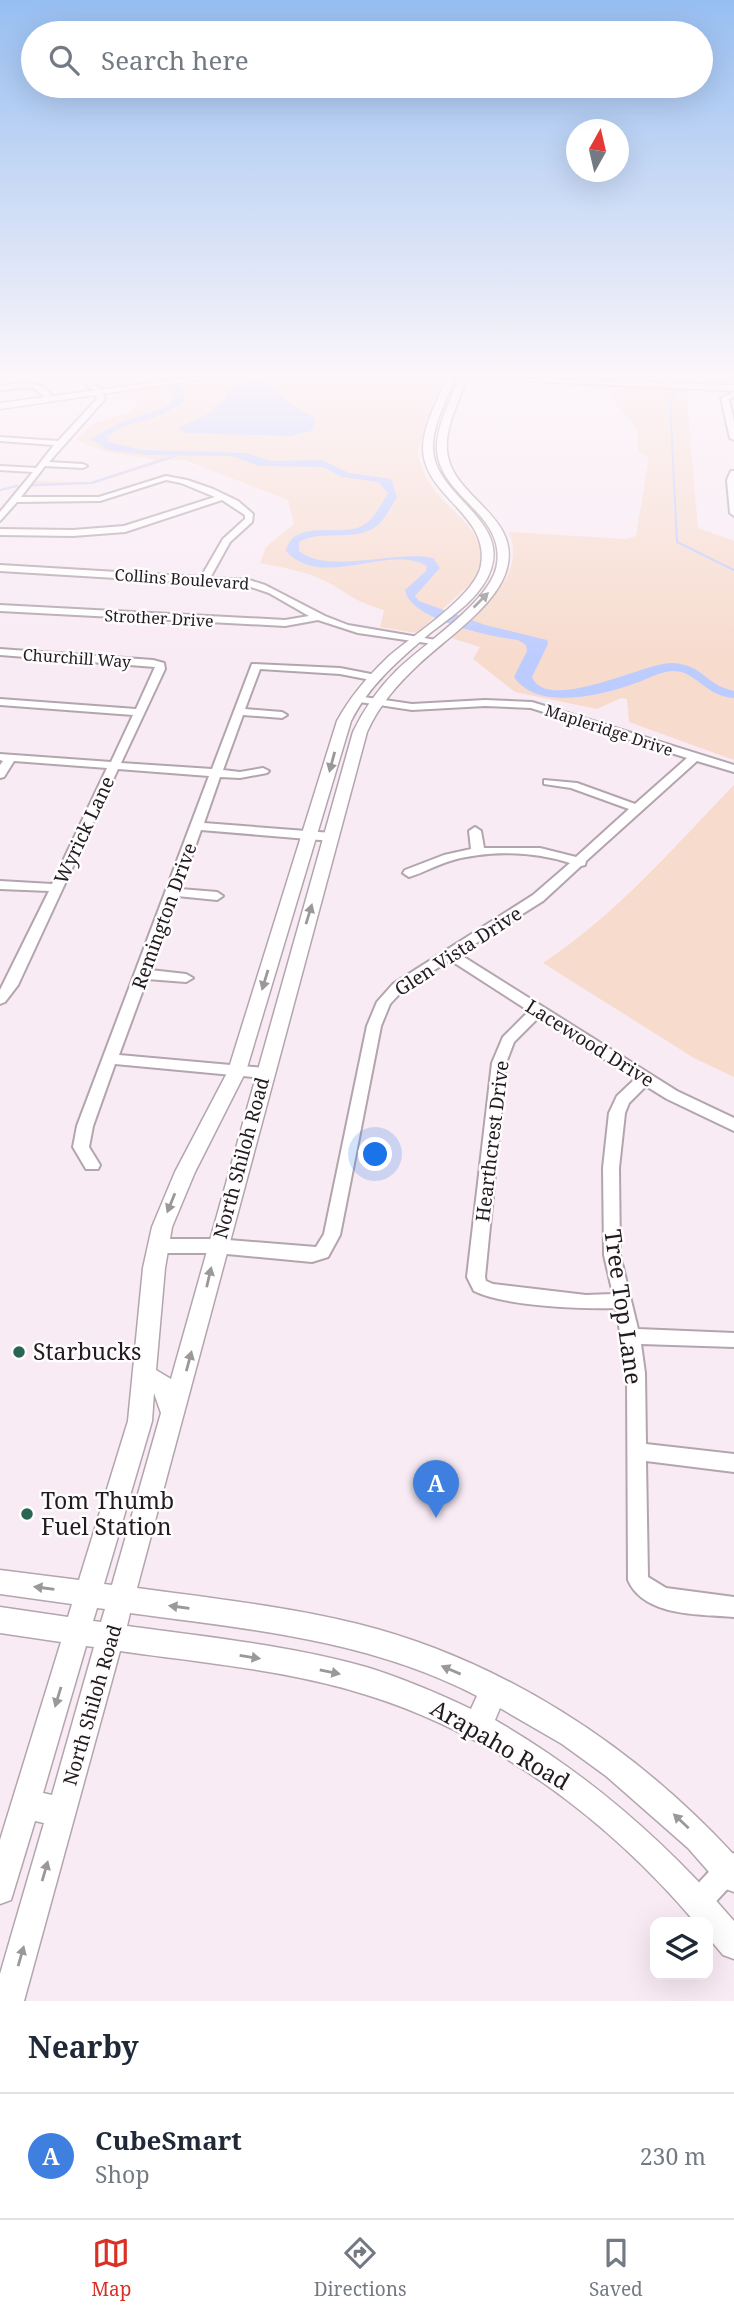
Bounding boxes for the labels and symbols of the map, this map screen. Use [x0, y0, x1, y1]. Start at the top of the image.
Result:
north arrow [566, 119, 629, 182]
street label: Collins Boulevard [114, 563, 250, 595]
one-way arrow [472, 593, 489, 609]
street label: Strother Drive [104, 604, 214, 632]
street label: Churchill Way [22, 643, 133, 673]
street label: Mapleridge Drive [542, 699, 676, 761]
one-way arrow [326, 752, 337, 774]
street label: Wyrick Lane [48, 772, 120, 888]
street label: Remington Drive [125, 839, 203, 993]
street label: Glen Vista Drive [389, 900, 527, 1002]
one-way arrow [305, 903, 315, 924]
one-way arrow [260, 970, 270, 991]
street label: Lacewood Drive [521, 993, 659, 1093]
street label: Hearthcrest Drive [469, 1059, 515, 1223]
street label: North Shiloh Road [207, 1074, 275, 1242]
your location [358, 1137, 392, 1171]
one-way arrow [165, 1192, 176, 1213]
street label: Tree Top Lane [597, 1227, 651, 1386]
one-way arrow [204, 1266, 215, 1288]
place label: Starbucks [33, 1335, 141, 1367]
marker: Starbucks [11, 1344, 27, 1360]
one-way arrow [184, 1350, 195, 1372]
pin: A [413, 1460, 459, 1518]
place label: Tom Thumb Fuel Station [41, 1484, 174, 1542]
marker: Tom Thumb Fuel Station [19, 1506, 35, 1522]
one-way arrow [33, 1582, 55, 1593]
one-way arrow [168, 1601, 190, 1612]
street label: North Shiloh Road [57, 1621, 127, 1788]
one-way arrow [239, 1652, 261, 1663]
one-way arrow [440, 1665, 461, 1676]
one-way arrow [319, 1666, 341, 1677]
one-way arrow [52, 1686, 62, 1707]
street label: Arapaho Road [425, 1691, 576, 1797]
one-way arrow [672, 1813, 690, 1829]
one-way arrow [40, 1860, 51, 1882]
one-way arrow [16, 1944, 27, 1966]

